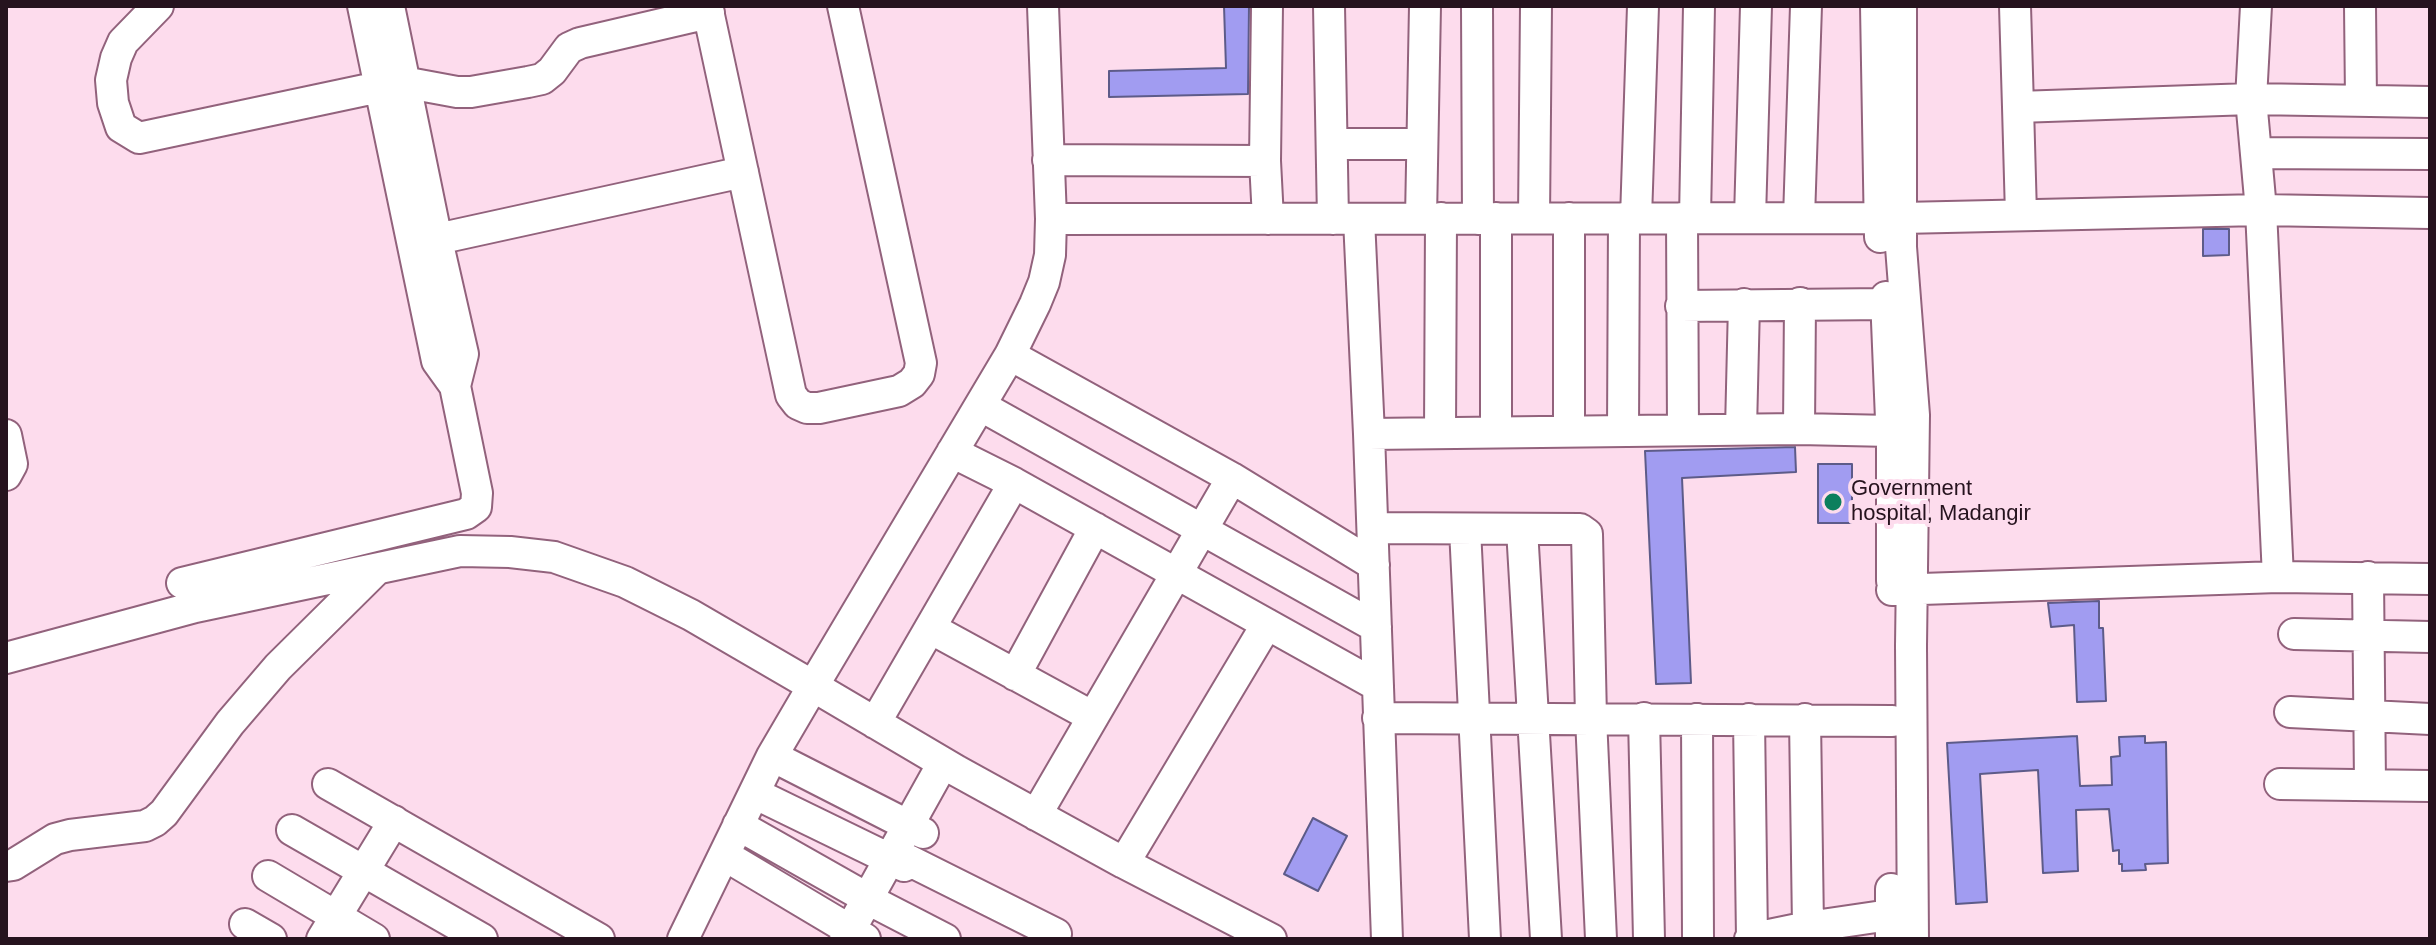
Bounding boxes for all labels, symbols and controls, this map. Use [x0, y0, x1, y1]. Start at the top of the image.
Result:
place label: Government hospital, Madangir [1851, 476, 2031, 528]
marker: Government hospital, Madangir [1822, 491, 1844, 513]

